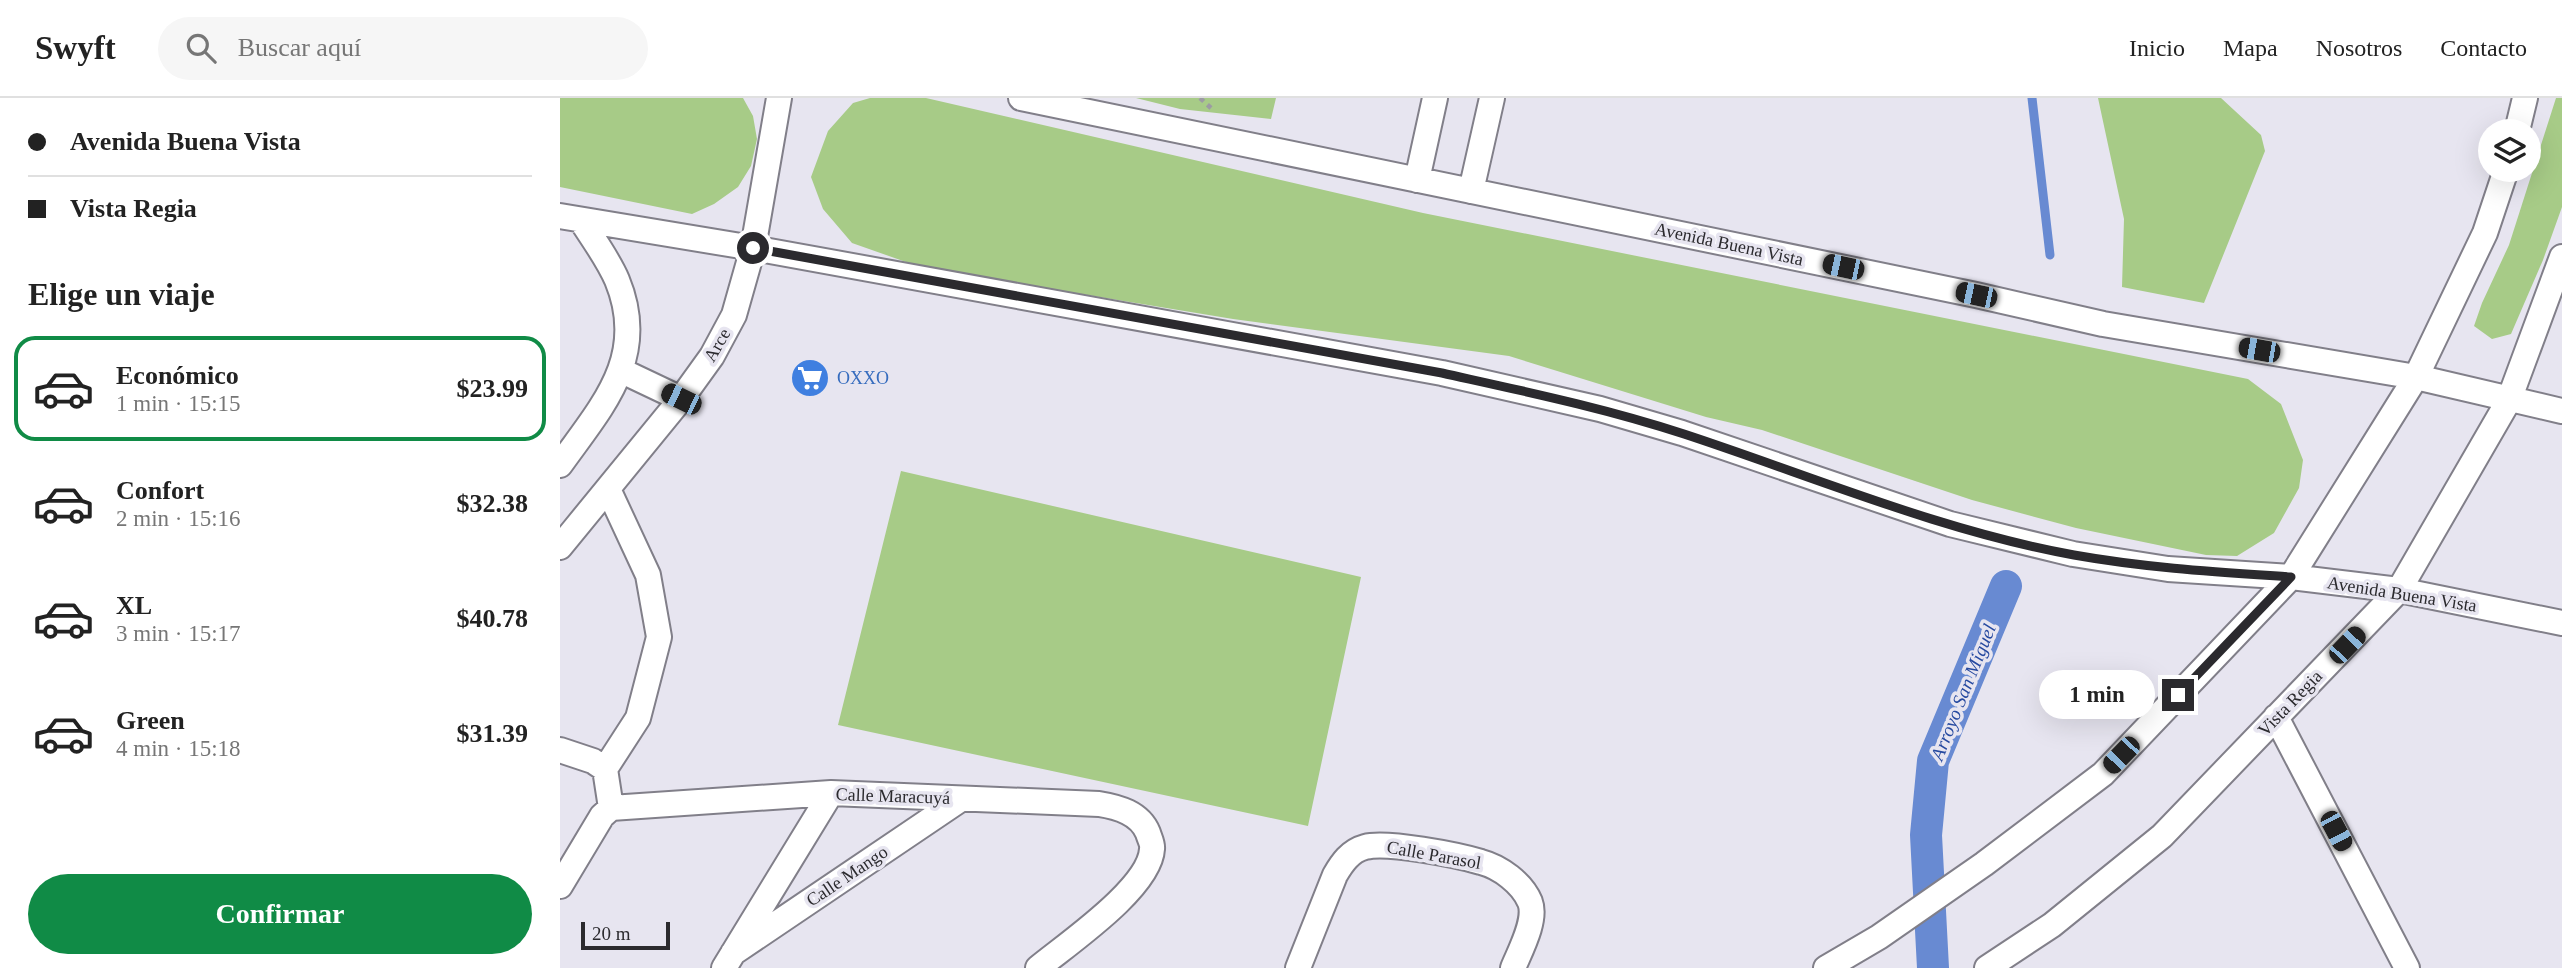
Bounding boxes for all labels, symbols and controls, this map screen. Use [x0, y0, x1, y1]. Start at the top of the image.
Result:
search box [158, 17, 648, 80]
icon: search [182, 29, 220, 67]
text: Swyft [35, 30, 116, 66]
text: Buscar aquí [238, 33, 361, 62]
text: Inicio [2129, 35, 2185, 61]
text: Mapa [2223, 35, 2278, 61]
text: Nosotros [2316, 35, 2402, 61]
text: Contacto [2440, 35, 2527, 61]
map controls [2478, 119, 2541, 182]
button: layers [2478, 119, 2541, 182]
text: Avenida Buena Vista [70, 127, 301, 156]
text: Vista Regia [70, 194, 197, 223]
street label: Avenida Buena Vista [1653, 218, 1805, 270]
route start [737, 232, 769, 264]
car [1821, 252, 1866, 282]
text: Elige un viaje [28, 276, 215, 312]
car [1954, 280, 1999, 310]
street label: Arce [700, 325, 734, 365]
car [2237, 336, 2282, 364]
icon: car [32, 357, 95, 420]
supermarket icon: OXXO [789, 357, 831, 399]
text: Económico [116, 361, 239, 390]
place label: OXXO [837, 368, 889, 388]
text: $23.99 [457, 374, 528, 403]
car [658, 380, 705, 418]
text: 1 min · 15:15 [116, 391, 241, 416]
icon: car [32, 472, 95, 535]
text: Confort [116, 476, 204, 505]
text: $32.38 [457, 489, 528, 518]
text: 2 min · 15:16 [116, 506, 241, 531]
street label: Avenida Buena Vista [2326, 572, 2478, 616]
icon: car [32, 587, 95, 650]
text: XL [116, 591, 152, 620]
text: $40.78 [457, 604, 528, 633]
text: 3 min · 15:17 [116, 621, 241, 646]
water label: Arroyo San Miguel [1925, 621, 2000, 765]
car [2325, 623, 2370, 667]
street label: Vista Regia [2254, 666, 2326, 740]
callout: 1 min [2038, 670, 2154, 720]
route end [2162, 679, 2194, 711]
text: 1 min [2069, 682, 2125, 707]
icon: car [32, 702, 95, 765]
text: Green [116, 706, 185, 735]
text: $31.39 [457, 719, 528, 748]
car [2099, 733, 2144, 777]
text: 4 min · 15:18 [116, 736, 241, 761]
street label: Calle Maracuyá [835, 784, 951, 808]
car [2317, 808, 2356, 854]
street label: Calle Parasol [1385, 837, 1483, 873]
street label: Calle Mango [803, 842, 891, 910]
button: Confirmar [28, 874, 532, 954]
scale bar [581, 919, 670, 951]
text: 20 m [592, 923, 631, 944]

